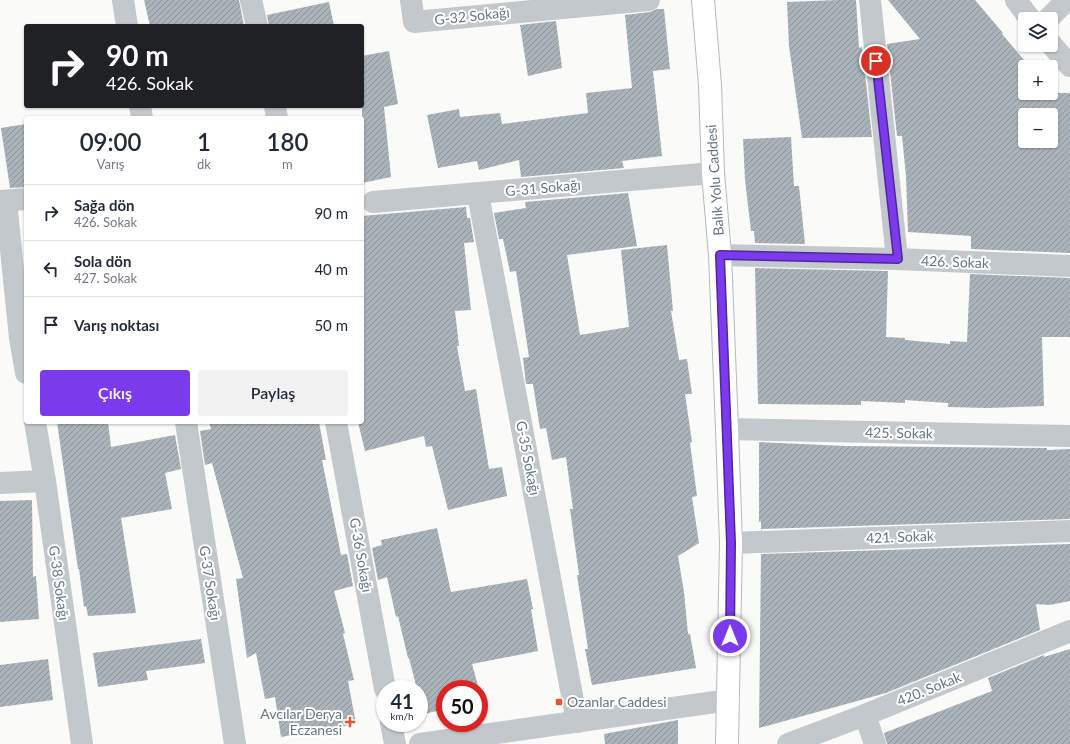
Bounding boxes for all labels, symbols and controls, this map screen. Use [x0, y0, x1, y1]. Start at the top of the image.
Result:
street label: G-32 Sokağı [434, 3, 510, 28]
map controls [1018, 12, 1058, 148]
button: layers [1018, 12, 1058, 52]
text: 90 m [106, 38, 169, 72]
icon: right [40, 40, 92, 92]
pin [859, 44, 893, 78]
icon: arrive [865, 50, 887, 72]
button: + [1018, 60, 1058, 100]
text: 426. Sokak [106, 72, 193, 94]
button: − [1018, 108, 1058, 148]
street label: Balık Yolu Caddesi [702, 124, 727, 236]
text: 09:00 [80, 127, 141, 156]
text: 1 [197, 127, 211, 156]
text: 180 [267, 127, 308, 156]
text: Varış [97, 156, 124, 172]
text: dk [197, 156, 211, 172]
text: m [282, 156, 293, 172]
street label: G-31 Sokağı [505, 176, 581, 199]
text: Sağa dön [74, 196, 135, 214]
icon: right [40, 202, 62, 224]
text: 90 m [314, 204, 348, 222]
text: 426. Sokak [74, 214, 137, 230]
text: Sola dön [74, 252, 131, 270]
street label: 426. Sokak [921, 252, 990, 271]
icon: left [40, 258, 62, 280]
text: 40 m [314, 260, 348, 278]
text: 427. Sokak [74, 270, 137, 286]
icon: arrive [40, 314, 62, 336]
text: Varış noktası [74, 316, 159, 334]
text: 50 m [314, 316, 348, 334]
button: Çıkış [40, 370, 190, 416]
button: Paylaş [198, 370, 348, 416]
street label: G-35 Sokağı [513, 419, 544, 497]
street label: 425. Sokak [865, 423, 934, 442]
street label: G-36 Sokağı [347, 516, 376, 594]
street label: 421. Sokak [866, 527, 935, 546]
street label: G-38 Sokağı [46, 544, 73, 621]
street label: G-37 Sokağı [196, 544, 225, 622]
position arrow [709, 615, 751, 657]
street label: 420. Sokak [894, 668, 964, 709]
speed limit sign: 50 [436, 680, 488, 732]
text: 41 [390, 689, 414, 713]
place label: Ozanlar Caddesi [567, 693, 667, 710]
marker: Ozanlar Caddesi [554, 697, 564, 707]
place label: Avcılar Derya Eczanesi [260, 705, 342, 738]
text: km/h [390, 710, 414, 722]
marker: Avcılar Derya Eczanesi [345, 717, 355, 727]

